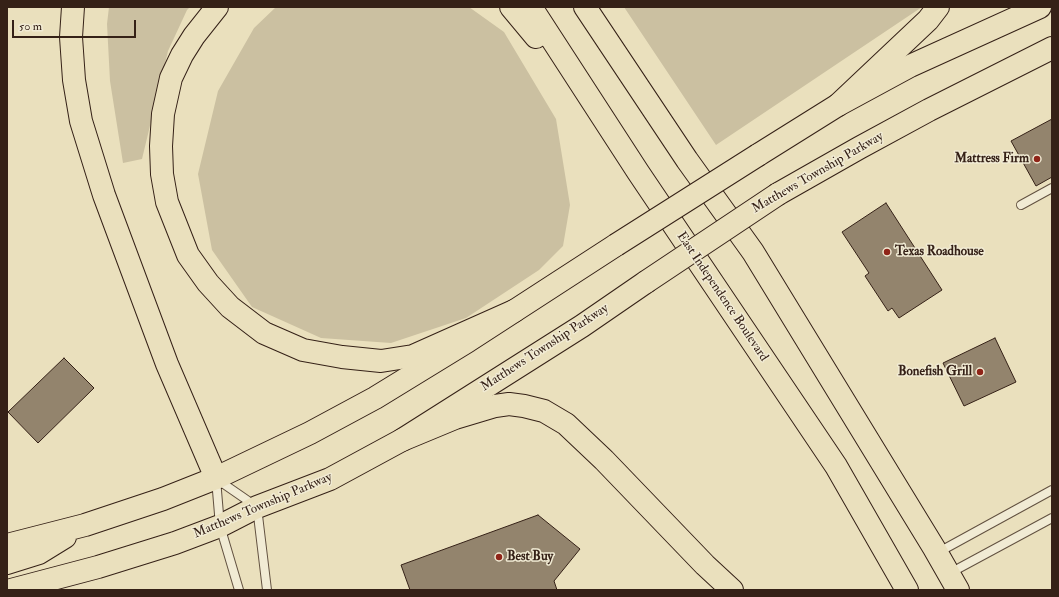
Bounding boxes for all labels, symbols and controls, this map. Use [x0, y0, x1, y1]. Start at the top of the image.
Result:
scale bar [14, 12, 138, 38]
text: 50 m [19, 19, 42, 34]
street label: Matthews Township Parkway [750, 129, 886, 217]
place label: Mattress Firm [954, 151, 1029, 167]
marker: Mattress Firm [1032, 154, 1042, 164]
street label: East Independence Boulevard [673, 229, 771, 365]
place label: Texas Roadhouse [895, 244, 984, 260]
marker: Texas Roadhouse [882, 247, 892, 257]
street label: Matthews Township Parkway [478, 301, 612, 395]
place label: Bonefish Grill [898, 364, 972, 380]
marker: Bonefish Grill [975, 367, 985, 377]
street label: Matthews Township Parkway [191, 470, 335, 542]
place label: Best Buy [507, 549, 553, 565]
marker: Best Buy [494, 552, 504, 562]

